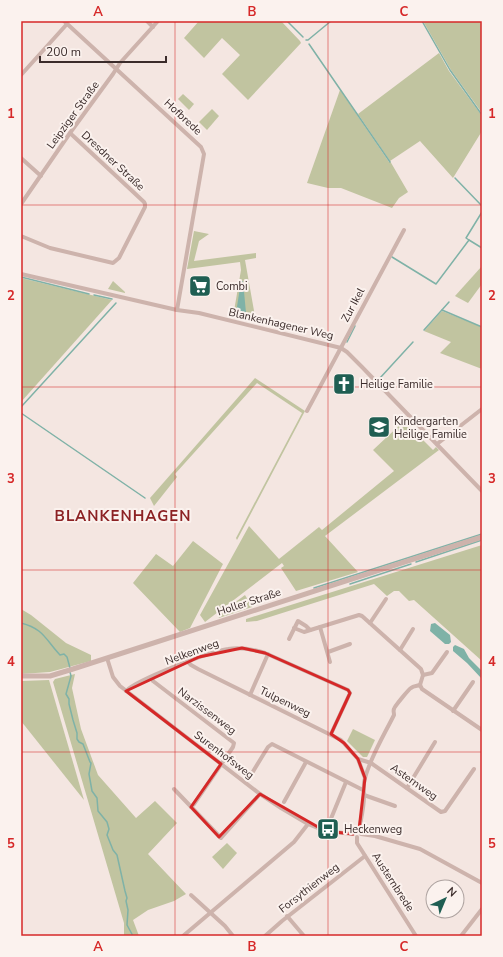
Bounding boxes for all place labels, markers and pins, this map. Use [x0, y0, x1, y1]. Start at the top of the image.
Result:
supermarket icon: Combi [187, 273, 213, 299]
place label: Combi [216, 279, 248, 294]
church icon: Heilige Familie [331, 371, 357, 397]
place label: Heilige Familie [360, 377, 433, 392]
school or university icon: Kindergarten Heilige Familie [366, 414, 392, 440]
place label: Kindergarten Heilige Familie [394, 414, 467, 442]
bus stop icon: Heckenweg [315, 816, 341, 842]
place label: Heckenweg [344, 822, 402, 837]

